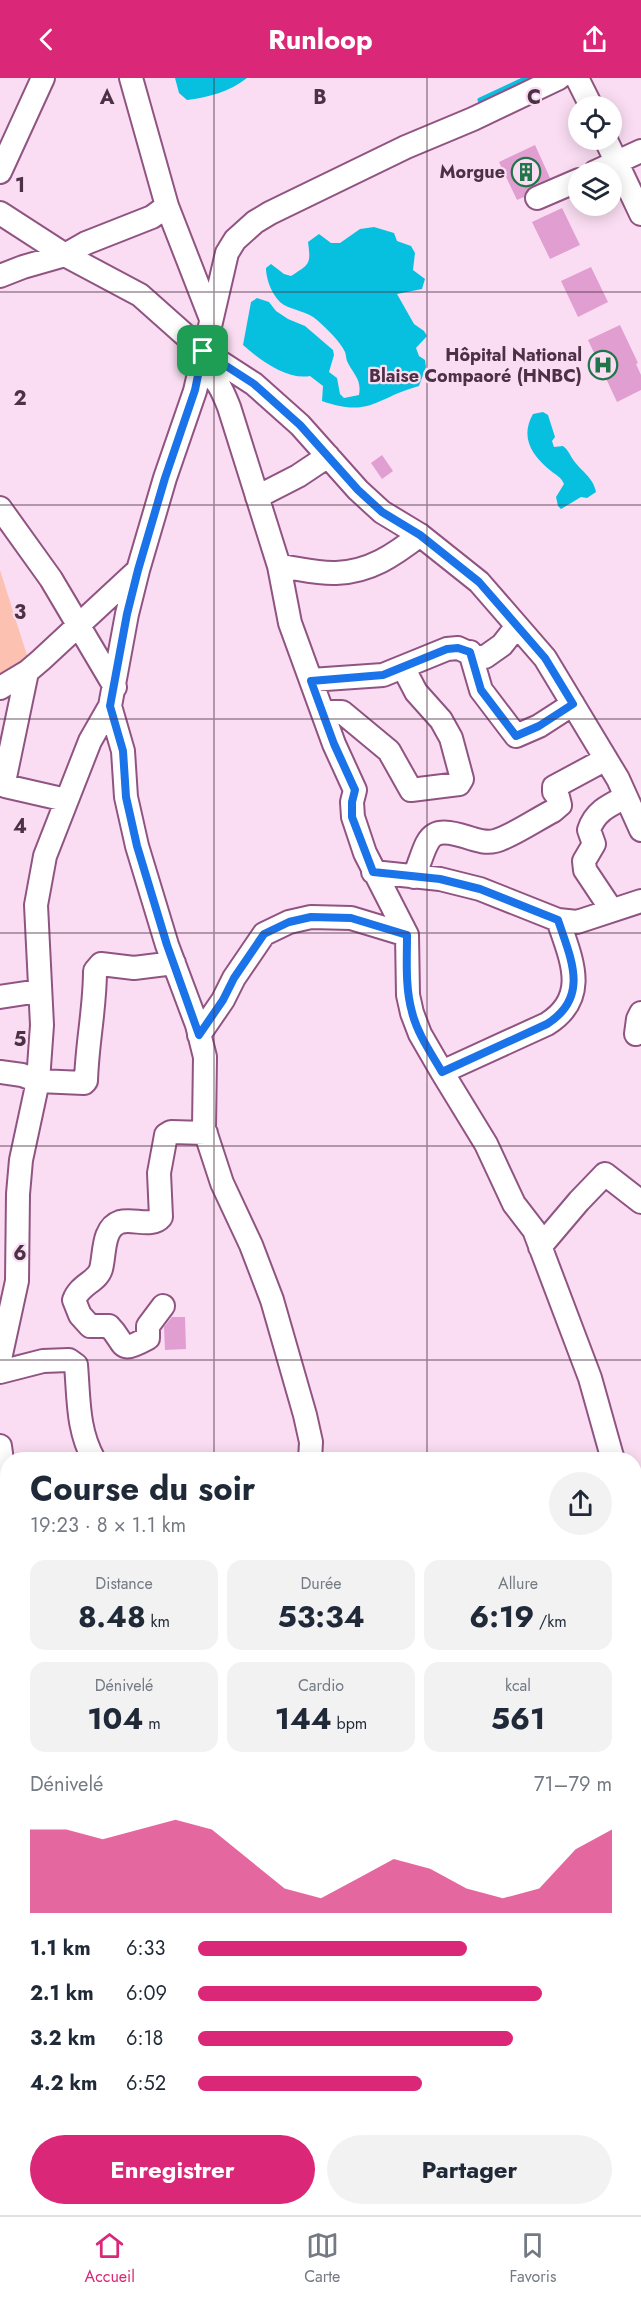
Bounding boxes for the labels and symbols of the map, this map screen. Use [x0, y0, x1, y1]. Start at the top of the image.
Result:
text: A [99, 83, 115, 112]
text: B [313, 83, 327, 112]
text: C [527, 83, 541, 112]
building icon: Morgue [510, 156, 542, 188]
place label: Morgue [440, 159, 505, 185]
text: 1 [15, 171, 25, 200]
pin [177, 325, 228, 376]
place label: Hôpital National Blaise Compaoré (HNBC) [369, 342, 582, 389]
hospital icon: Hôpital National Blaise Compaoré (HNBC) [587, 349, 619, 381]
text: 2 [13, 384, 27, 413]
text: 3 [14, 598, 26, 627]
text: 4 [13, 812, 27, 841]
text: 5 [14, 1025, 27, 1054]
text: 6 [13, 1239, 27, 1268]

